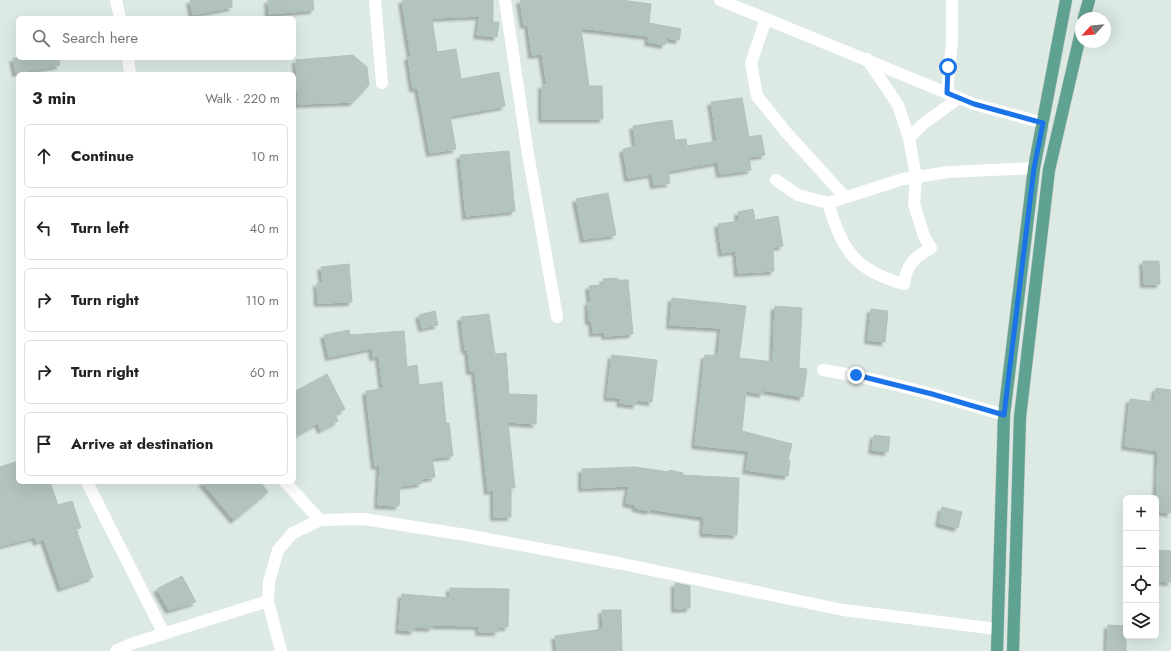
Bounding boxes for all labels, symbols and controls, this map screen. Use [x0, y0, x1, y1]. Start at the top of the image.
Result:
north arrow [1075, 12, 1111, 48]
search box [16, 16, 296, 60]
icon: search [30, 27, 52, 49]
text: Search here [62, 27, 138, 49]
route start [939, 58, 957, 76]
text: 3 min [32, 86, 76, 110]
text: Walk · 220 m [205, 89, 280, 108]
icon: ahead [33, 145, 55, 167]
text: Continue [71, 145, 134, 167]
text: 10 m [251, 147, 279, 166]
icon: left [33, 217, 55, 239]
text: Turn left [71, 217, 129, 239]
text: 40 m [250, 219, 279, 238]
icon: right [33, 289, 55, 311]
text: Turn right [71, 289, 139, 311]
text: 110 m [245, 291, 279, 310]
icon: right [33, 361, 55, 383]
text: Turn right [71, 361, 139, 383]
text: 60 m [250, 363, 279, 382]
route end [847, 366, 865, 384]
icon: arrive [33, 433, 55, 455]
text: Arrive at destination [71, 433, 213, 455]
map controls [1123, 495, 1159, 639]
button: + [1123, 495, 1159, 531]
button: − [1123, 531, 1159, 567]
button: locate [1123, 567, 1159, 603]
button: layers [1123, 603, 1159, 639]

